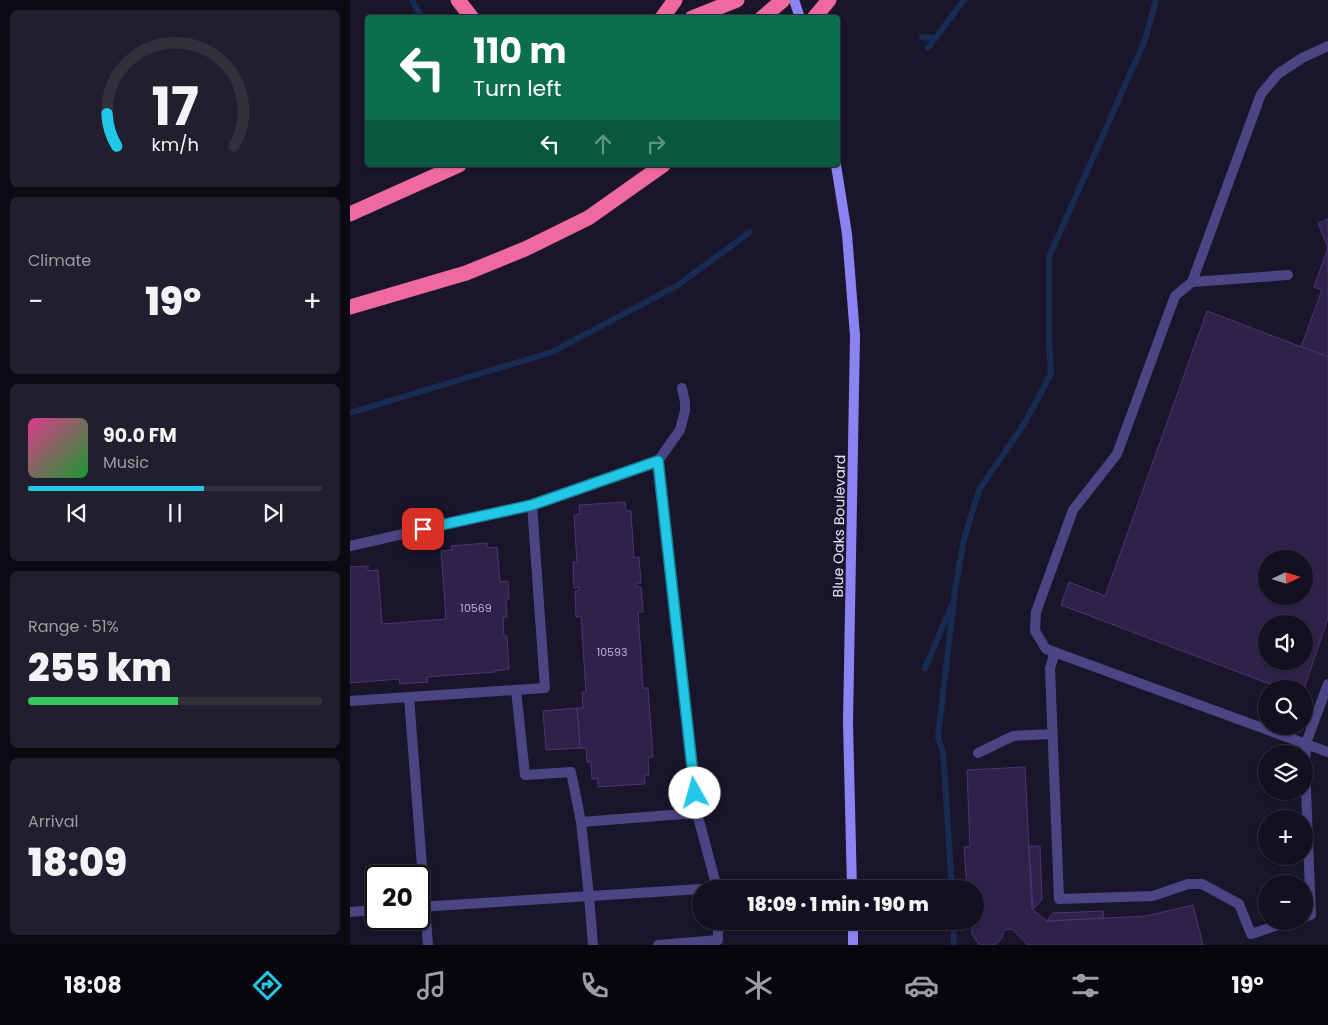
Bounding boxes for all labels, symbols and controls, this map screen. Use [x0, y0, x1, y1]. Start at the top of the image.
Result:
text: 110 m [473, 26, 567, 75]
icon: left [390, 35, 455, 100]
text: 17 [151, 70, 199, 143]
text: Turn left [473, 73, 561, 104]
icon: left [536, 130, 564, 158]
icon: ahead [589, 130, 617, 158]
icon: right [642, 130, 670, 158]
text: km/h [151, 132, 199, 157]
text: Climate [28, 249, 91, 272]
text: 19° [145, 275, 201, 328]
text: − [28, 282, 43, 321]
text: + [303, 282, 322, 321]
text: 90.0 FM [103, 422, 177, 449]
text: Music [103, 451, 149, 474]
street label: Blue Oaks Boulevard [828, 454, 850, 598]
icon: previous [63, 499, 91, 527]
icon: pause [161, 499, 189, 527]
icon: next [259, 499, 287, 527]
pin [402, 508, 444, 550]
icon: arrive [409, 515, 437, 543]
north arrow [1258, 550, 1312, 605]
map controls [1258, 550, 1313, 930]
house number: 10569 [460, 600, 492, 616]
text: Range · 51% [28, 615, 119, 638]
button: sound [1258, 615, 1313, 670]
text: 255 km [28, 641, 172, 694]
house number: 10593 [597, 644, 627, 660]
button: search [1258, 680, 1313, 735]
button: layers [1258, 745, 1313, 800]
position arrow [668, 766, 720, 818]
text: Arrival [28, 810, 78, 833]
button: + [1258, 810, 1313, 865]
text: 18:09 [28, 836, 127, 889]
speed limit sign: 20 [365, 865, 430, 930]
button: − [1258, 875, 1313, 930]
text: 18:09 · 1 min · 190 m [747, 891, 929, 918]
icon: directions [250, 968, 285, 1003]
icon: music [414, 968, 449, 1003]
icon: phone [577, 968, 612, 1003]
icon: climate [741, 968, 776, 1003]
icon: car [904, 968, 939, 1003]
icon: filters [1068, 968, 1103, 1003]
text: 18:08 [64, 970, 122, 1001]
text: 19° [1232, 970, 1264, 1001]

